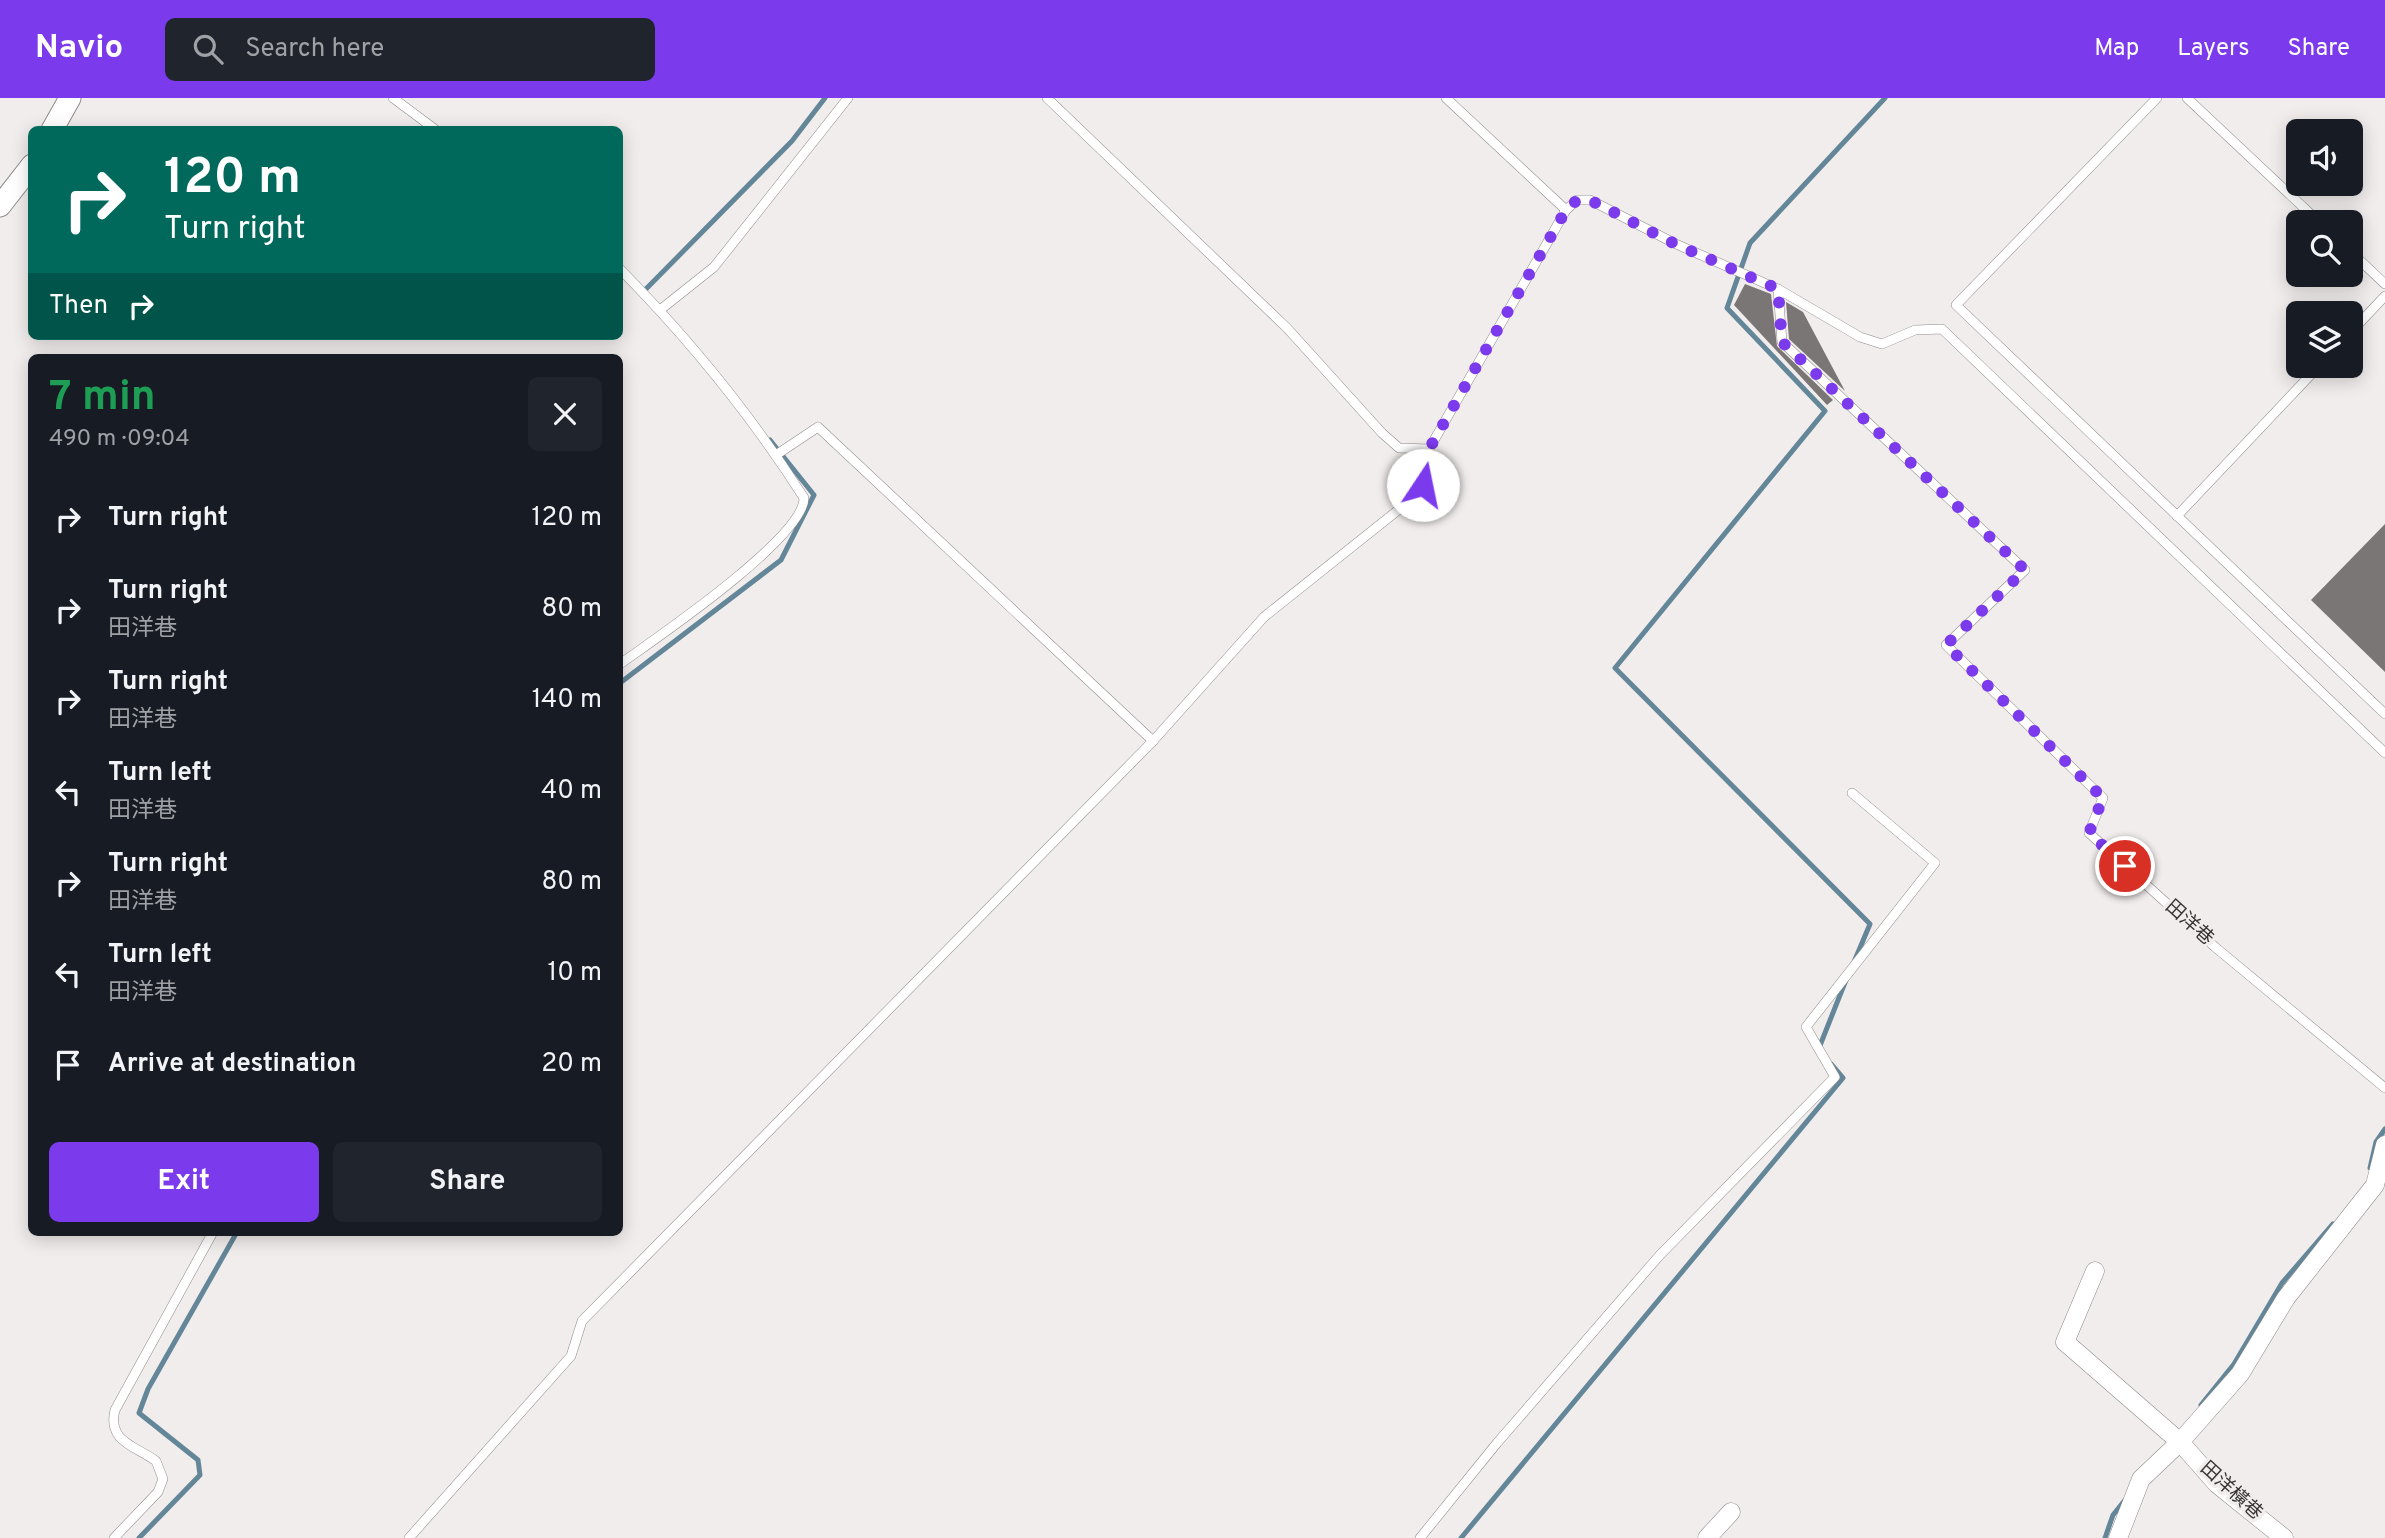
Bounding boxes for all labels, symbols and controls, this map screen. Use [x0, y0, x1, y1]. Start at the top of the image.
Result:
search box [165, 18, 655, 81]
text: Navio [35, 28, 123, 70]
icon: search [189, 30, 227, 68]
text: Search here [245, 33, 384, 66]
text: Map [2094, 34, 2139, 64]
text: Layers [2177, 34, 2249, 64]
text: Share [2287, 34, 2350, 64]
map controls [2286, 119, 2363, 378]
button: sound [2286, 119, 2363, 196]
text: 120 m [164, 149, 301, 211]
icon: right [49, 154, 140, 245]
text: Turn right [164, 210, 306, 250]
button: search [2286, 210, 2363, 287]
icon: right [122, 287, 160, 325]
text: Then [49, 290, 108, 323]
button: layers [2286, 301, 2363, 378]
text: 7 min [49, 372, 156, 425]
button: close [528, 377, 602, 451]
text: 490 m · 09:04 [49, 425, 190, 454]
position arrow [1386, 448, 1460, 522]
icon: right [49, 500, 87, 538]
text: Turn right [108, 502, 228, 535]
text: 120 m [532, 502, 602, 535]
text: Turn right [108, 575, 228, 608]
icon: right [49, 591, 87, 629]
text: 80 m [542, 593, 602, 626]
text: 田洋巷 [108, 615, 177, 644]
text: Turn right [108, 666, 228, 699]
icon: right [49, 682, 87, 720]
text: 140 m [532, 684, 602, 717]
text: 田洋巷 [108, 706, 177, 735]
text: Turn left [108, 757, 212, 790]
icon: left [49, 773, 87, 811]
text: 40 m [541, 775, 602, 808]
text: 田洋巷 [108, 797, 177, 826]
pin [2095, 836, 2155, 896]
icon: arrive [2106, 847, 2144, 885]
text: Turn right [108, 848, 228, 881]
icon: right [49, 864, 87, 902]
text: 80 m [542, 866, 602, 899]
text: 田洋巷 [108, 888, 177, 917]
street label: 田洋巷 [2160, 895, 2218, 951]
text: Turn left [108, 939, 212, 972]
icon: left [49, 955, 87, 993]
text: 10 m [547, 957, 602, 990]
text: 田洋巷 [108, 979, 177, 1008]
icon: arrive [49, 1046, 87, 1084]
text: Arrive at destination [108, 1048, 356, 1081]
text: 20 m [541, 1048, 602, 1081]
button: Exit [49, 1142, 319, 1222]
button: Share [333, 1142, 602, 1222]
street label: 田洋橫巷 [2195, 1457, 2267, 1525]

